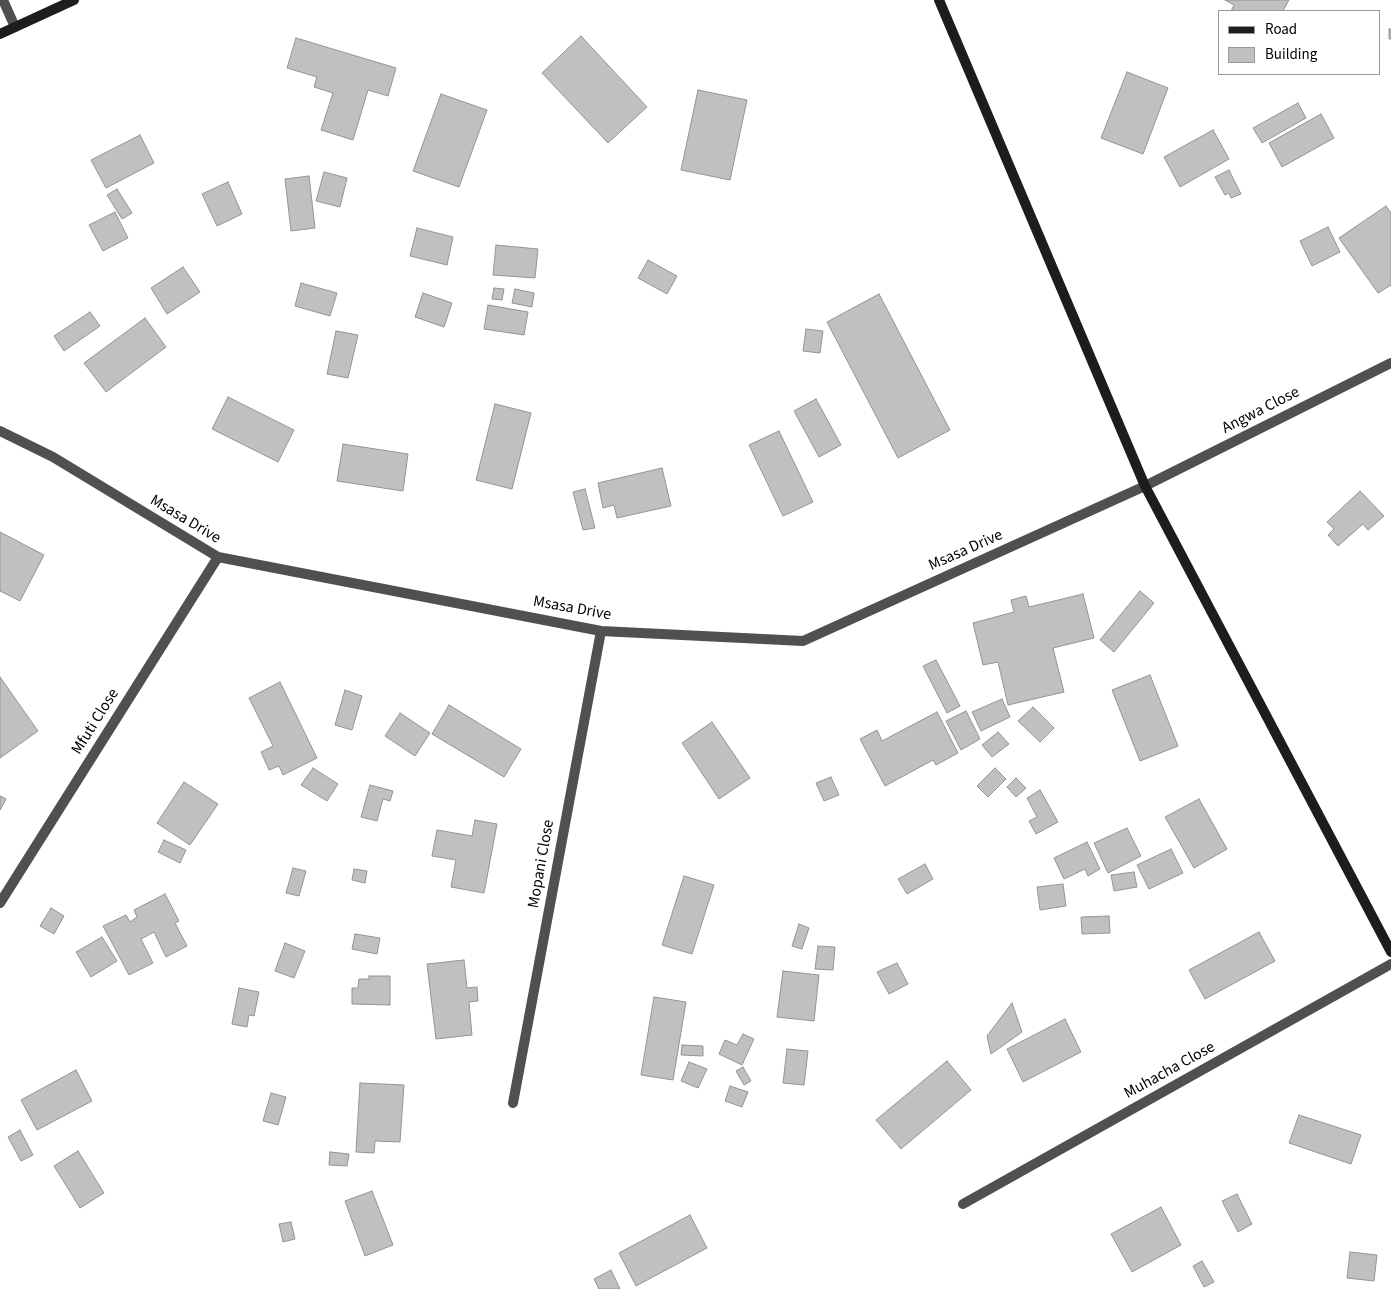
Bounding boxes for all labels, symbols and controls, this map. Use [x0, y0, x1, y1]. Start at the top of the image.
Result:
legend [1218, 10, 1381, 75]
text: Road [1265, 19, 1297, 40]
text: Building [1265, 44, 1317, 65]
street label: Angwa Close [1219, 383, 1303, 439]
street label: Msasa Drive [146, 491, 224, 549]
street label: Msasa Drive [926, 526, 1006, 576]
street label: Msasa Drive [531, 593, 613, 625]
street label: Mfuti Close [68, 686, 124, 758]
street label: Mopani Close [525, 818, 559, 910]
street label: Muhacha Close [1121, 1038, 1219, 1104]

